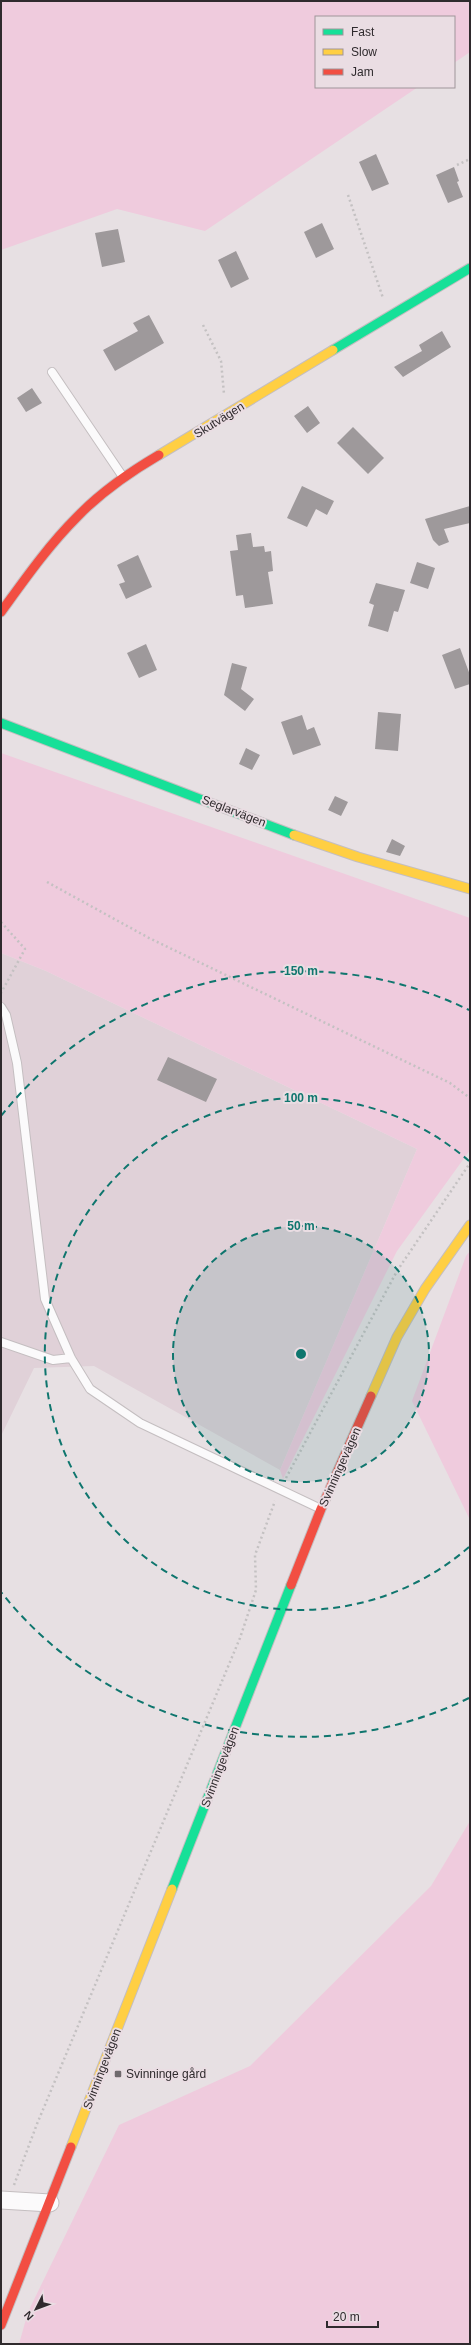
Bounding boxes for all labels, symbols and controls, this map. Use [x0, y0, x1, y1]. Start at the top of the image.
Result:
legend [315, 16, 455, 88]
text: Fast [351, 25, 375, 39]
text: Slow [351, 45, 377, 59]
text: Jam [351, 65, 374, 79]
street label: Skutvägen [191, 399, 247, 441]
street label: Seglarvägen [200, 792, 268, 830]
text: 150 m [284, 964, 318, 978]
text: 100 m [284, 1091, 318, 1105]
text: 50 m [287, 1219, 315, 1233]
centre of rings [294, 1347, 308, 1361]
street label: Svinningevägen [316, 1425, 364, 1509]
street label: Svinningevägen [198, 1725, 242, 1809]
street label: Svinningevägen [80, 2027, 124, 2111]
place label: Svinninge gård [126, 2067, 206, 2081]
marker: Svinninge gård [113, 2069, 123, 2079]
north arrow [16, 2289, 56, 2329]
scale bar [327, 2303, 378, 2329]
text: N [21, 2309, 36, 2323]
text: 20 m [333, 2310, 360, 2324]

